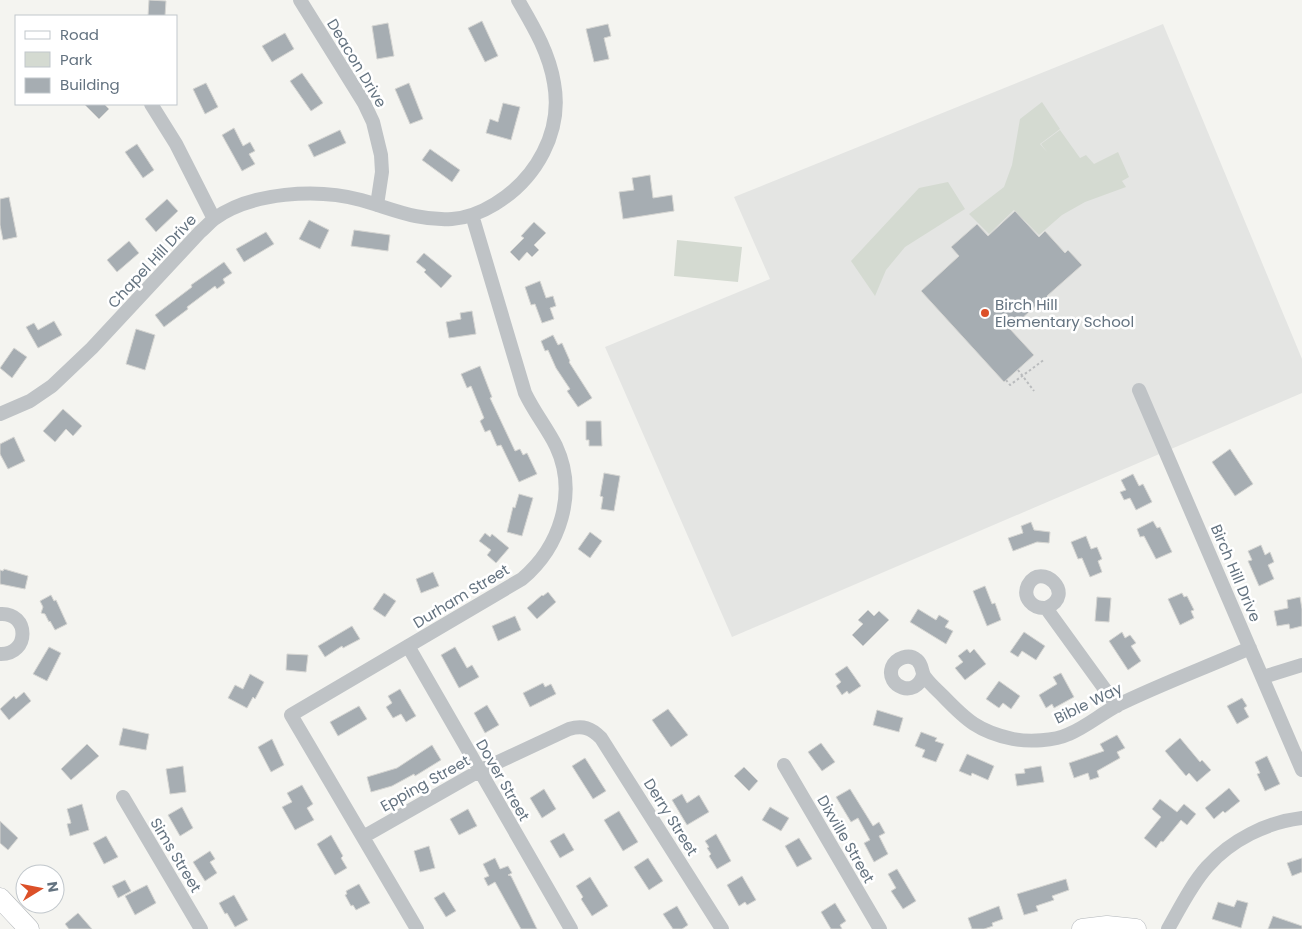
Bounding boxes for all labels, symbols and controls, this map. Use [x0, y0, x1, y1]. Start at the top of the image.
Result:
legend [15, 15, 178, 105]
street label: Deacon Drive [322, 15, 392, 111]
text: Road [60, 24, 99, 45]
text: Park [60, 49, 92, 70]
text: Building [60, 74, 120, 95]
street label: Chapel Hill Drive [103, 209, 201, 313]
place label: Birch Hill Elementary School [995, 294, 1134, 332]
marker: Birch Hill Elementary School [979, 307, 991, 319]
street label: Birch Hill Drive [1206, 521, 1266, 625]
street label: Durham Street [409, 559, 513, 633]
street label: Bible Way [1050, 677, 1126, 728]
street label: Dover Street [471, 735, 535, 825]
street label: Epping Street [376, 750, 474, 816]
street label: Derry Street [639, 774, 703, 860]
street label: Dixville Street [812, 791, 880, 887]
street label: Sims Street [145, 814, 207, 896]
north arrow [15, 864, 65, 914]
text: N [42, 880, 64, 894]

